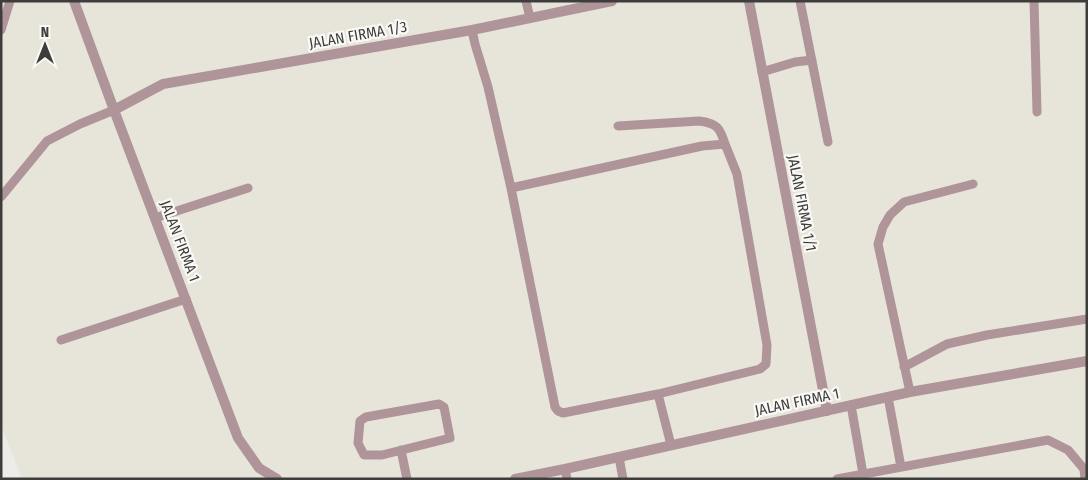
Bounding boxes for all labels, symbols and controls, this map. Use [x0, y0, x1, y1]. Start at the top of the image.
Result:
street label: JALAN FIRMA 1/3 [308, 17, 409, 52]
north arrow [20, 20, 70, 70]
text: N [41, 24, 49, 41]
street label: JALAN FIRMA 1/1 [784, 153, 820, 253]
street label: JALAN FIRMA 1 [156, 198, 204, 284]
street label: JALAN FIRMA 1 [753, 384, 841, 420]

